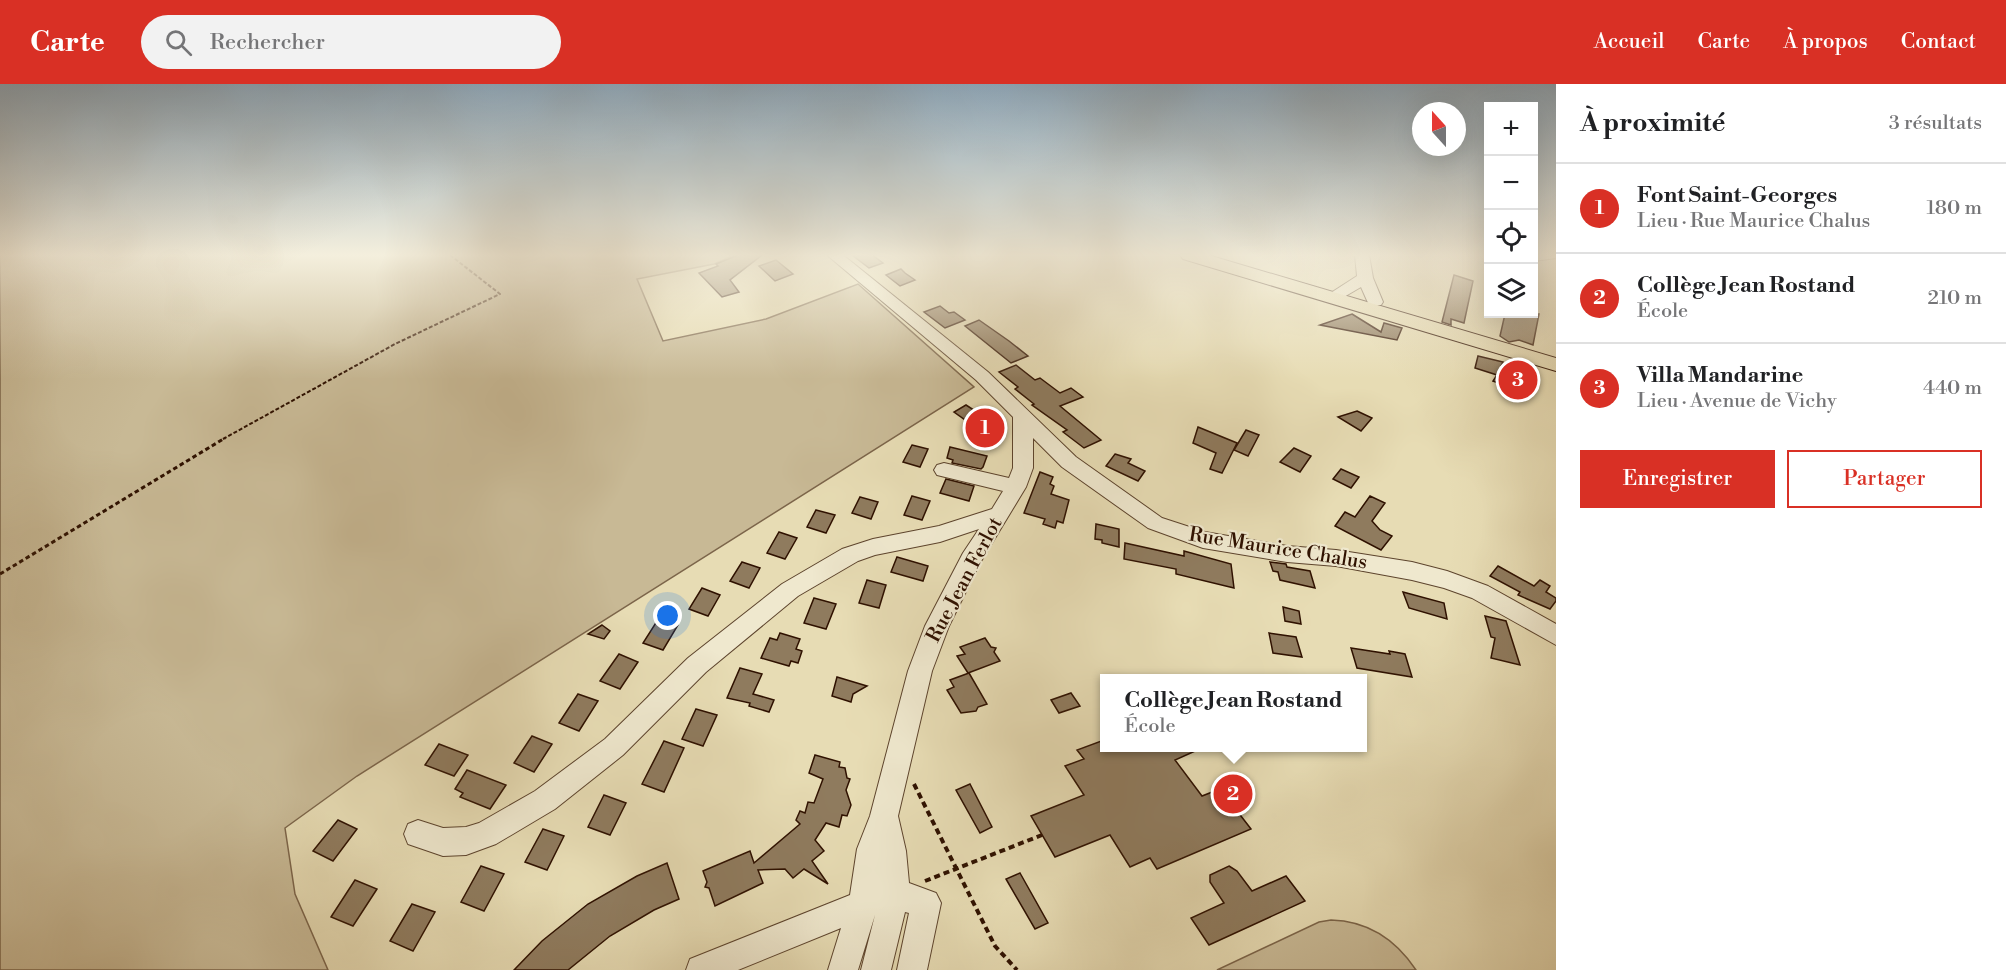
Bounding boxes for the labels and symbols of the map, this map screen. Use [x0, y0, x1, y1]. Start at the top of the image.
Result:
north arrow [1412, 102, 1466, 156]
pin: 3 [1498, 358, 1538, 402]
pin: 1 [966, 406, 1004, 450]
street label: Rue Jean Ferlot [921, 513, 1009, 647]
street label: Rue Maurice Chalus [1187, 523, 1369, 575]
your location [653, 601, 682, 630]
pin: 2 [1214, 772, 1252, 816]

